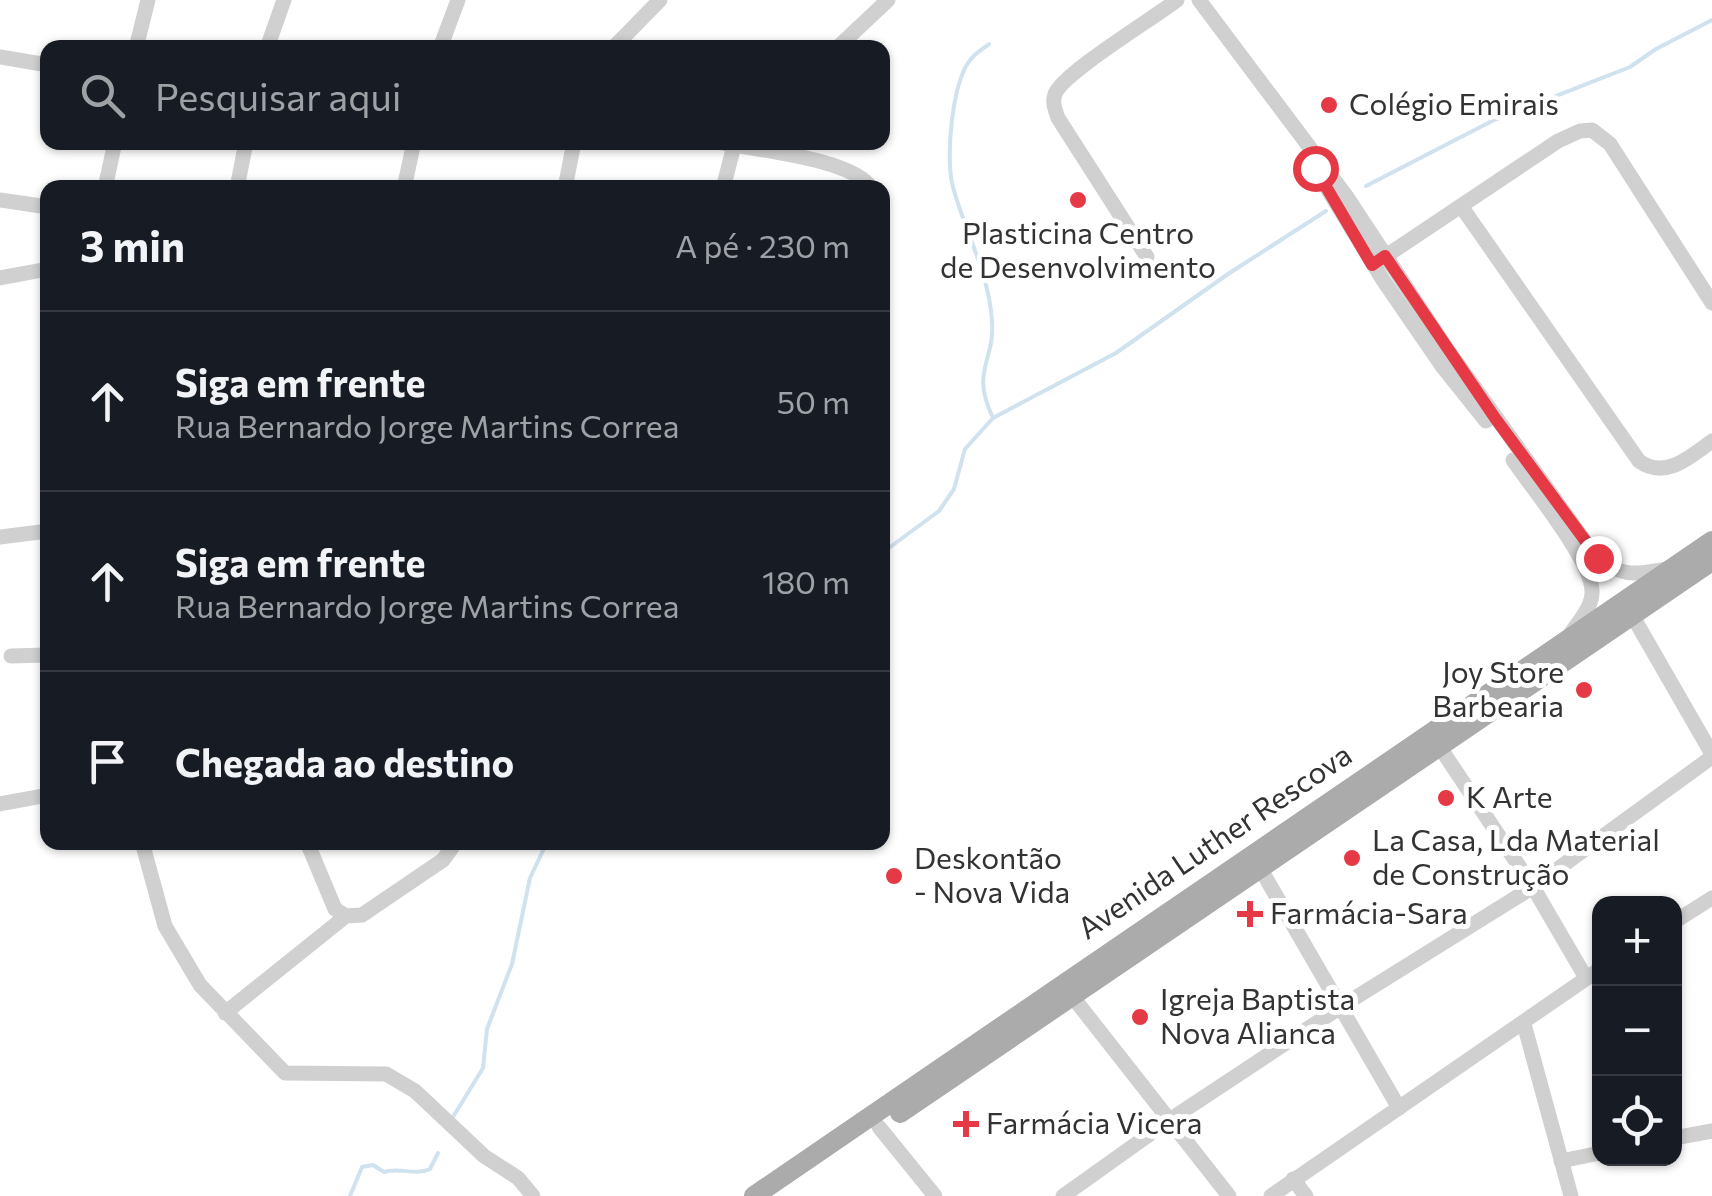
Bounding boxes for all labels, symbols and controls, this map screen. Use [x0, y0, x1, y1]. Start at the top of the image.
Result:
search box [40, 40, 890, 150]
icon: search [75, 68, 130, 123]
text: Pesquisar aqui [155, 72, 401, 119]
place label: Colégio Emirais [1349, 84, 1559, 121]
marker: Colégio Emirais [1318, 94, 1340, 116]
route start [1293, 146, 1339, 192]
marker: Plasticina Centro de Desenvolvimento [1067, 189, 1089, 211]
place label: Plasticina Centro de Desenvolvimento [940, 213, 1216, 284]
text: 3 min [80, 219, 185, 271]
text: A pé · 230 m [675, 225, 850, 265]
text: Siga em frente [175, 358, 425, 405]
icon: ahead [80, 374, 135, 429]
text: 50 m [777, 381, 850, 421]
text: Rua Bernardo Jorge Martins Correa [175, 405, 679, 445]
route end [1576, 536, 1622, 582]
text: Siga em frente [175, 538, 425, 585]
icon: ahead [80, 554, 135, 609]
text: 180 m [762, 561, 850, 601]
text: Rua Bernardo Jorge Martins Correa [175, 585, 679, 625]
place label: Joy Store Barbearia [1432, 652, 1564, 723]
marker: Joy Store Barbearia [1573, 679, 1595, 701]
icon: arrive [80, 734, 135, 789]
street label: Avenida Luther Rescova [1070, 734, 1358, 945]
text: Chegada ao destino [175, 738, 514, 785]
place label: K Arte [1466, 777, 1552, 814]
marker: K Arte [1435, 787, 1457, 809]
place label: La Casa, Lda Material de Construção [1372, 820, 1660, 891]
place label: Deskontão - Nova Vida [914, 838, 1070, 909]
marker: La Casa, Lda Material de Construção [1341, 847, 1363, 869]
marker: Deskontão - Nova Vida [883, 865, 905, 887]
place label: Farmácia-Sara [1270, 893, 1468, 930]
map controls [1592, 896, 1682, 1166]
button: + [1592, 896, 1682, 986]
marker: Farmácia-Sara [1239, 903, 1261, 925]
place label: Igreja Baptista Nova Alianca [1160, 979, 1355, 1050]
button: − [1592, 986, 1682, 1076]
marker: Igreja Baptista Nova Alianca [1129, 1006, 1151, 1028]
button: locate [1592, 1076, 1682, 1166]
place label: Farmácia Vicera [986, 1103, 1202, 1140]
marker: Farmácia Vicera [955, 1113, 977, 1135]

